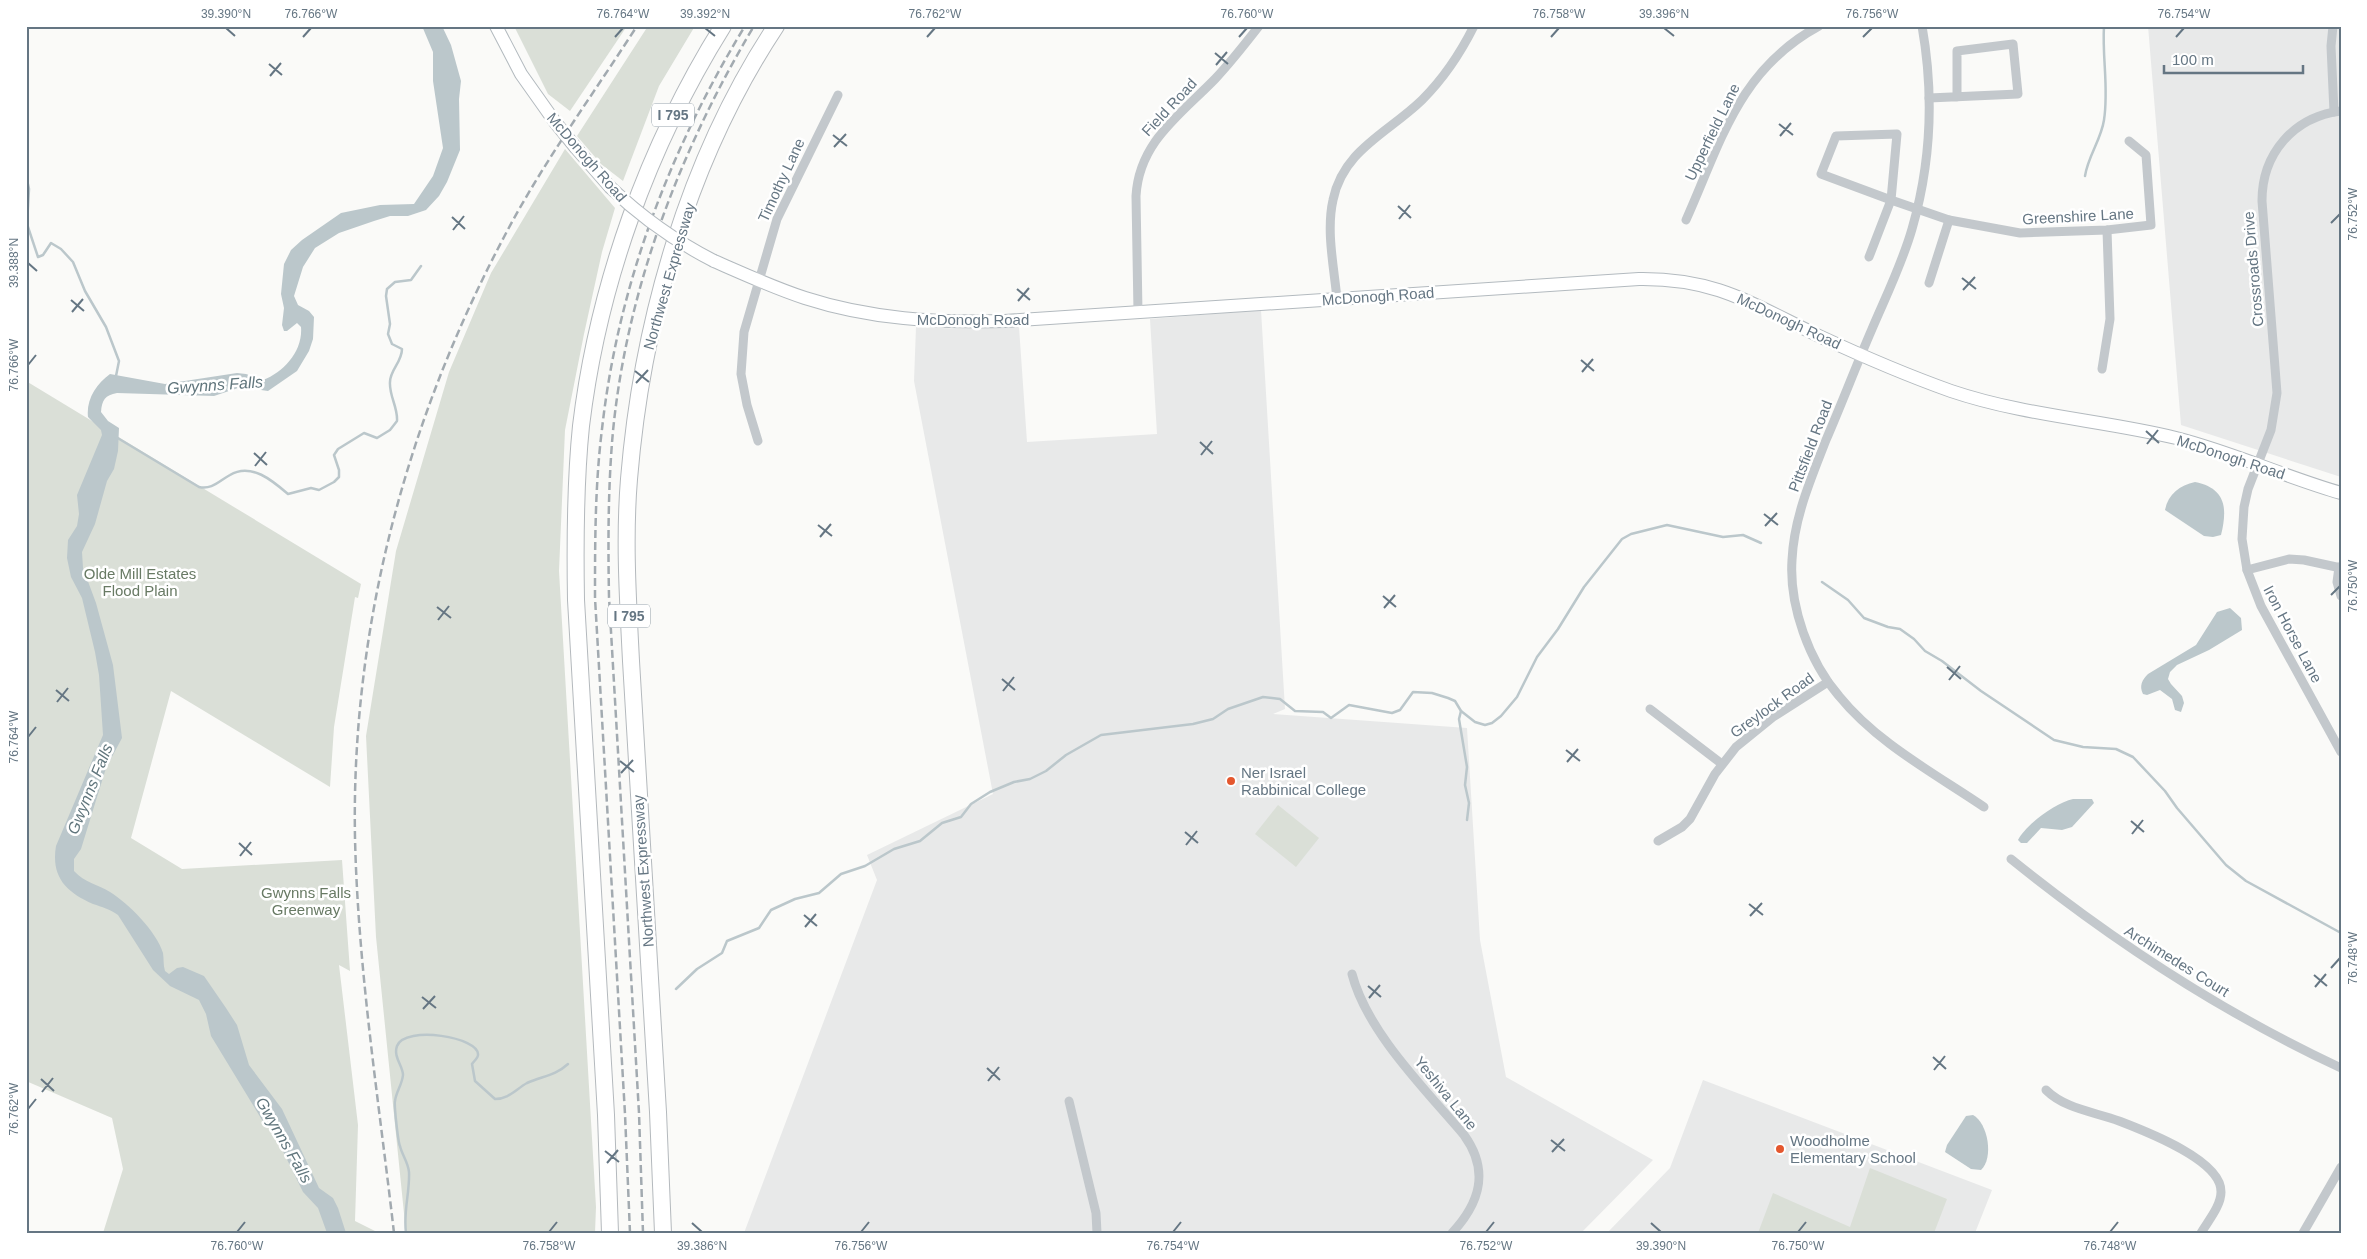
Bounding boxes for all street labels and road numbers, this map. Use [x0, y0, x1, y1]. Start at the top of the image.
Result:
street label: Field Road [1138, 75, 1200, 139]
street label: Upperfield Lane [1681, 81, 1743, 183]
road number: I 795 [652, 104, 694, 126]
street label: McDonogh Road [544, 109, 630, 205]
street label: Timothy Lane [754, 135, 808, 225]
street label: Northwest Expressway [640, 200, 698, 352]
street label: Greenshire Lane [2022, 205, 2134, 227]
street label: Crossroads Drive [2239, 211, 2267, 327]
street label: McDonogh Road [1321, 284, 1435, 308]
street label: McDonogh Road [1734, 290, 1844, 352]
street label: McDonogh Road [917, 311, 1029, 328]
street label: Pittsfield Road [1785, 398, 1835, 494]
street label: McDonogh Road [2175, 432, 2287, 482]
street label: Iron Horse Lane [2260, 583, 2326, 685]
road number: I 795 [608, 604, 650, 628]
street label: Greylock Road [1727, 669, 1817, 741]
street label: Northwest Expressway [629, 794, 657, 948]
street label: Archimedes Court [2122, 922, 2233, 1000]
street label: Yeshiva Lane [1411, 1053, 1481, 1133]

